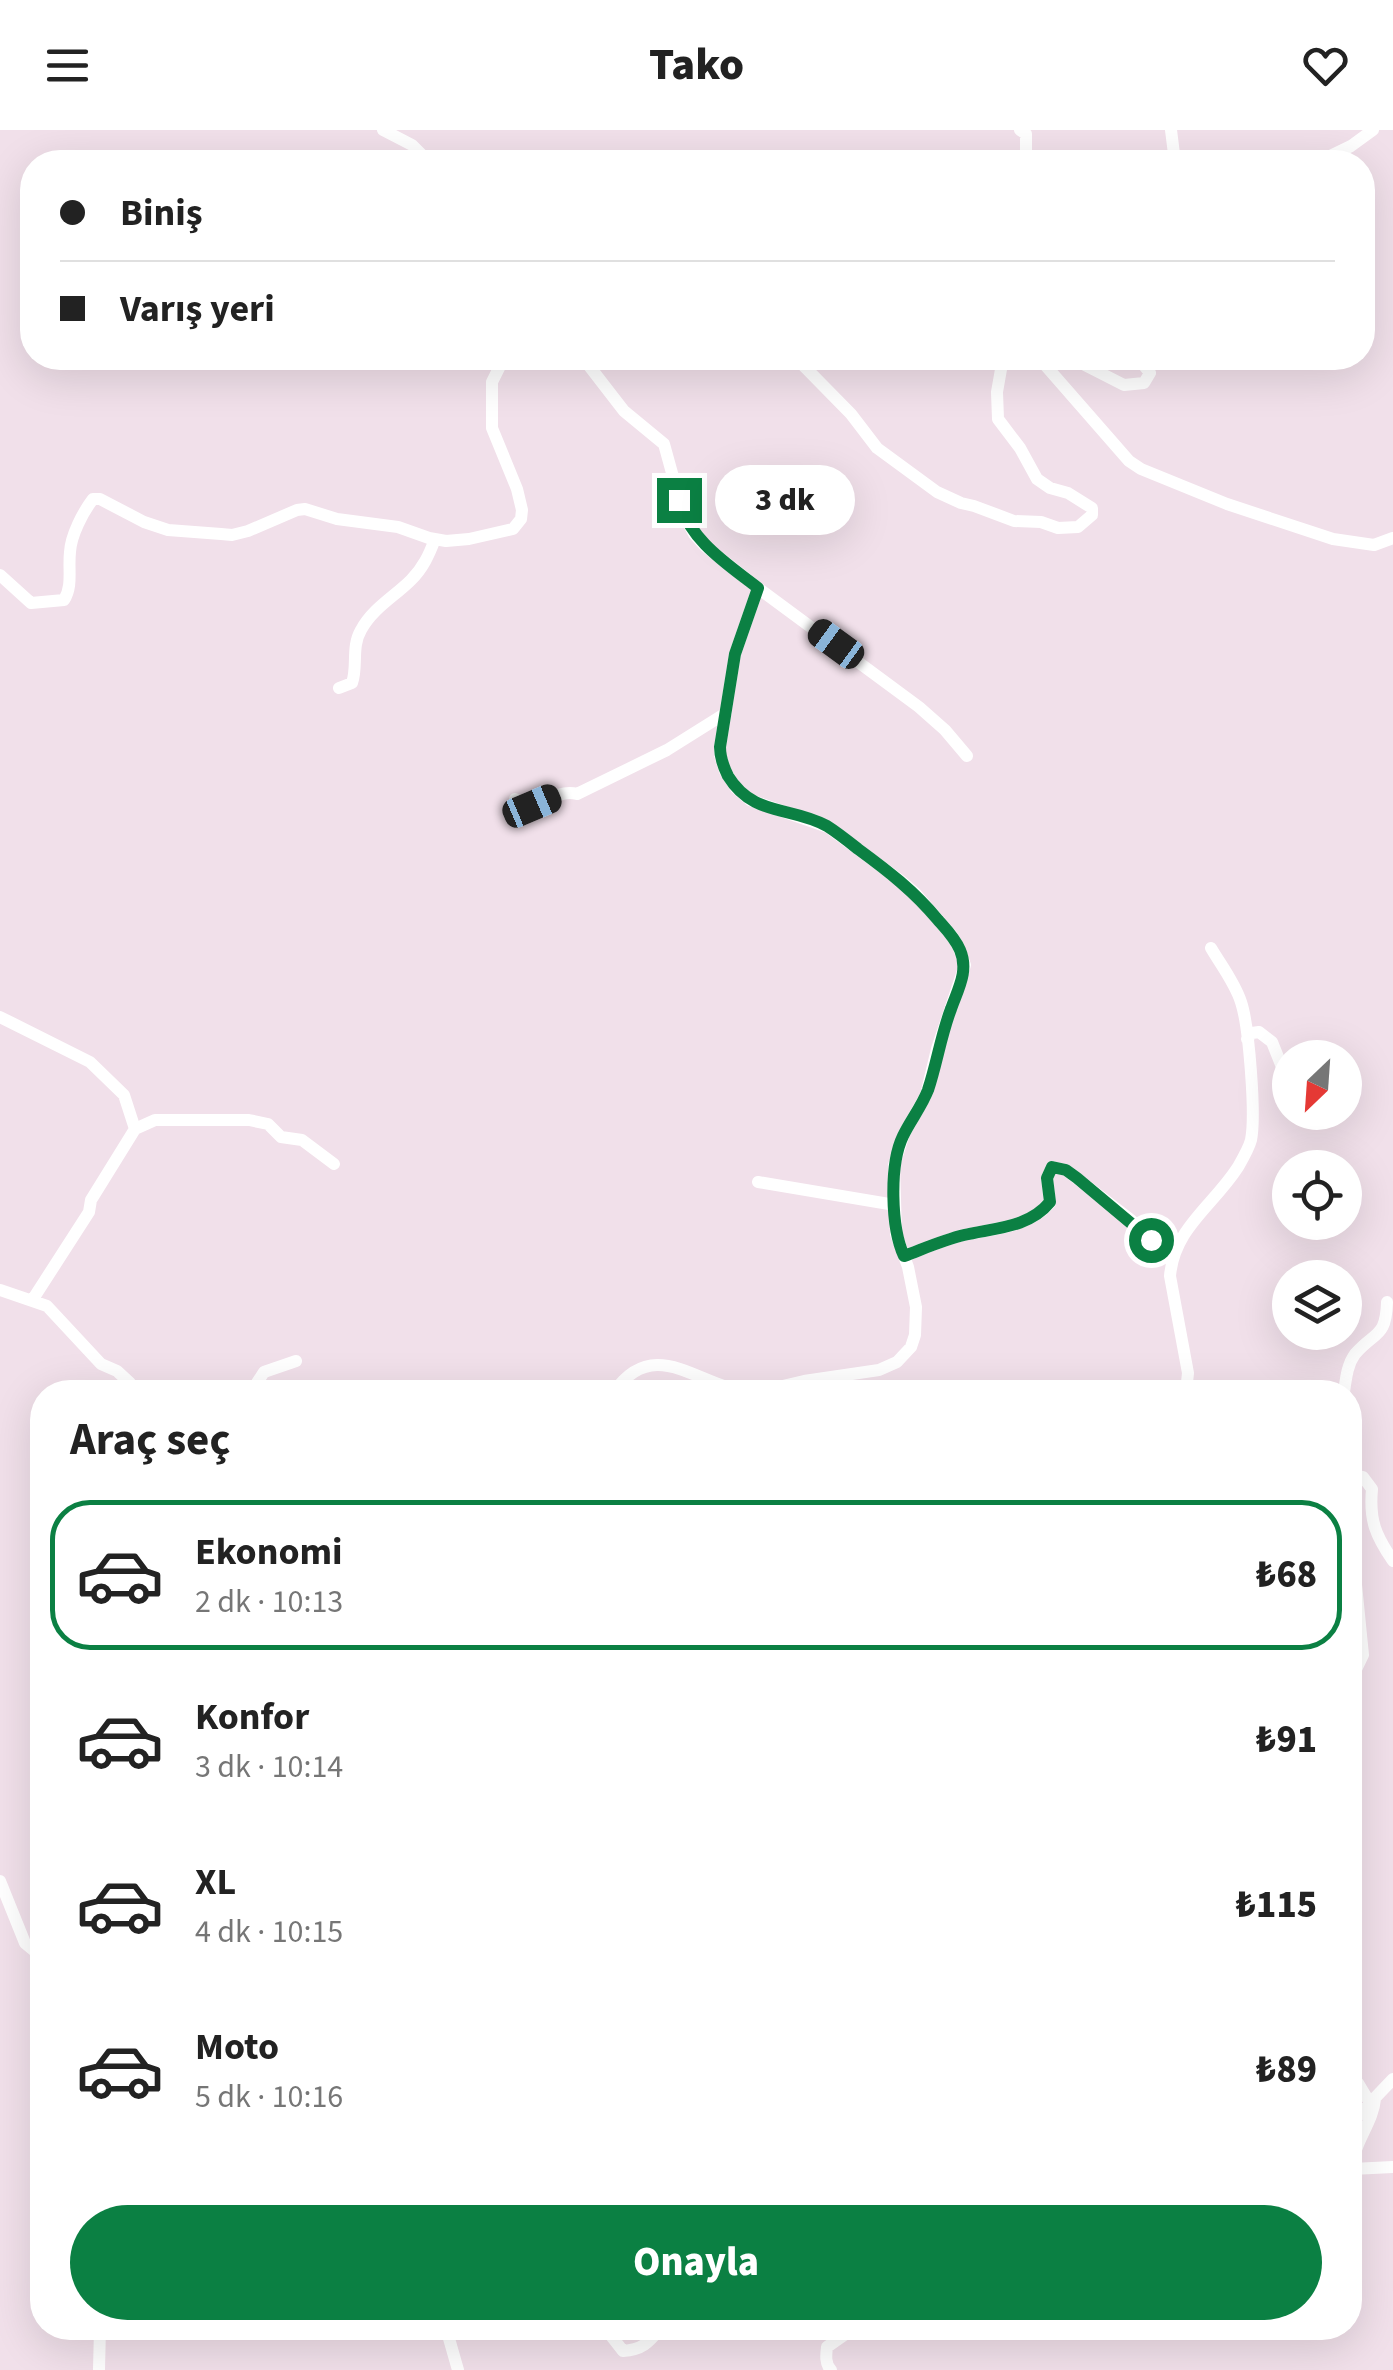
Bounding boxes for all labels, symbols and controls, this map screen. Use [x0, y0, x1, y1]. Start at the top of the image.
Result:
text: Tako [649, 33, 744, 97]
icon: menu [40, 38, 95, 93]
icon: heart [1298, 38, 1353, 93]
text: Biniş [120, 186, 203, 240]
text: Varış yeri [120, 282, 275, 336]
callout: 3 dk [714, 465, 854, 535]
text: 3 dk [755, 477, 815, 523]
route end [657, 478, 702, 523]
car [803, 614, 869, 674]
car [499, 780, 565, 832]
north arrow [1272, 1040, 1362, 1130]
map controls [1272, 1040, 1362, 1350]
button: locate [1272, 1150, 1362, 1240]
route start [1129, 1218, 1174, 1263]
button: layers [1272, 1260, 1362, 1350]
text: Araç seç [70, 1408, 230, 1472]
text: Ekonomi [195, 1525, 343, 1579]
icon: car [75, 1530, 165, 1620]
text: ₺68 [1256, 1548, 1317, 1602]
text: 2 dk · 10:13 [195, 1579, 343, 1625]
text: Konfor [195, 1690, 309, 1744]
icon: car [75, 1695, 165, 1785]
text: ₺91 [1256, 1713, 1317, 1767]
text: 3 dk · 10:14 [195, 1744, 343, 1790]
text: XL [195, 1855, 236, 1909]
icon: car [75, 1860, 165, 1950]
text: ₺115 [1236, 1878, 1317, 1932]
text: 4 dk · 10:15 [195, 1909, 343, 1955]
text: Moto [195, 2020, 279, 2074]
icon: car [75, 2025, 165, 2115]
text: ₺89 [1256, 2043, 1317, 2097]
text: 5 dk · 10:16 [195, 2074, 343, 2120]
button: Onayla [70, 2205, 1322, 2320]

